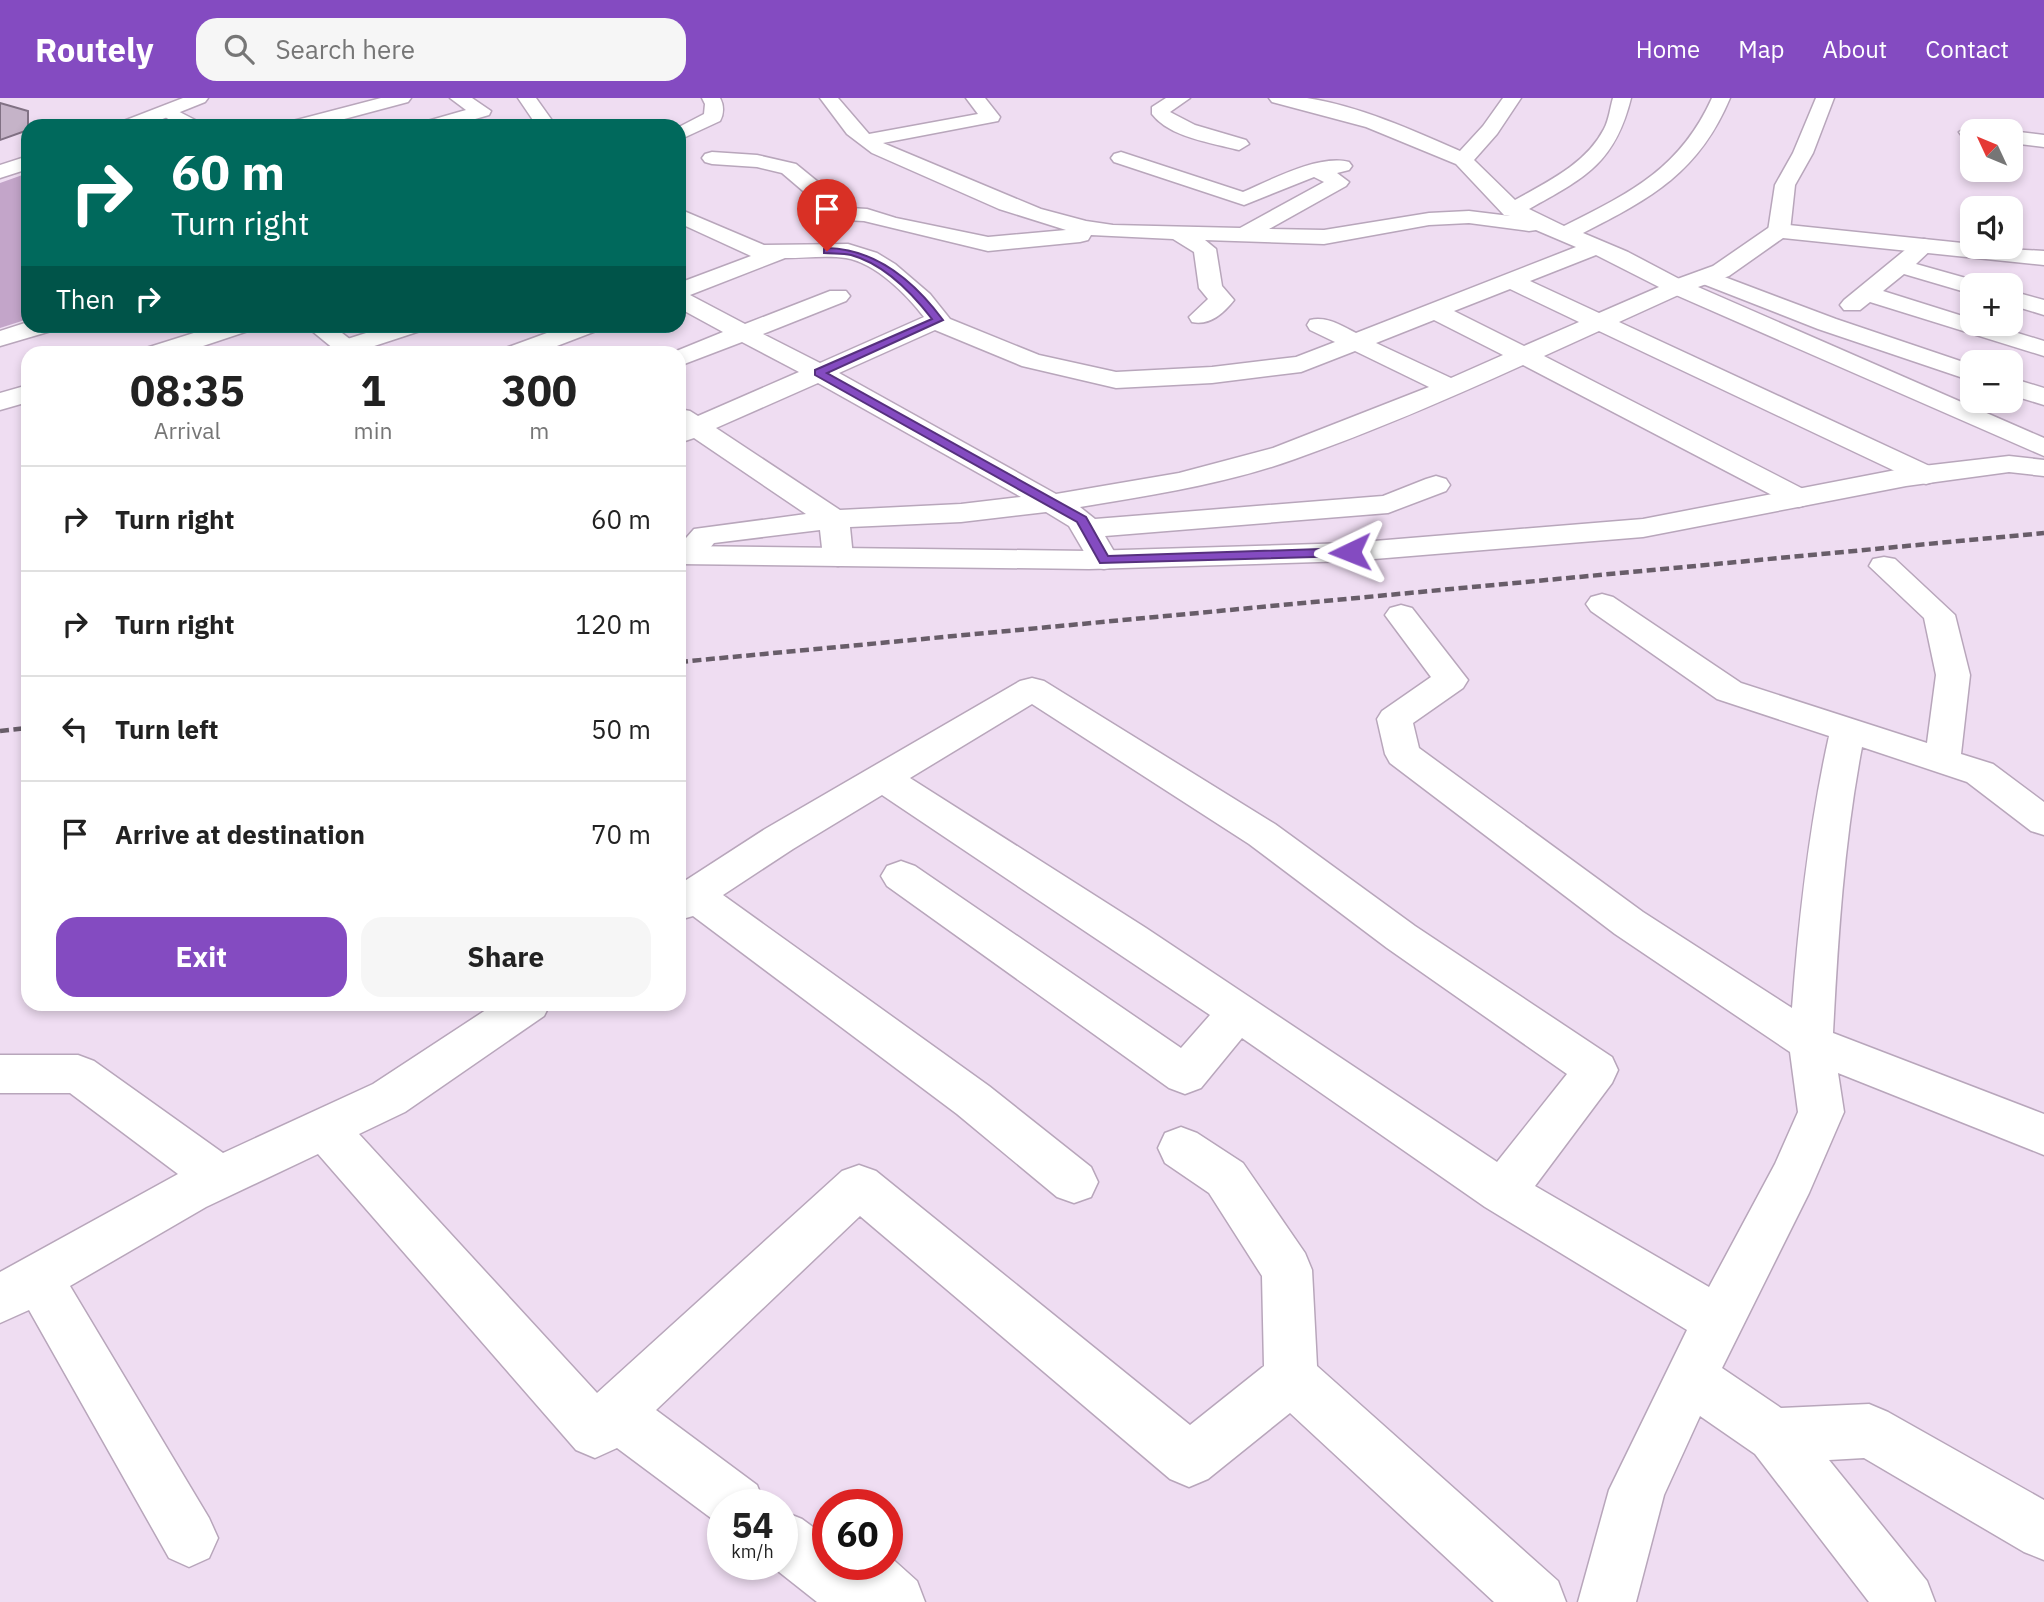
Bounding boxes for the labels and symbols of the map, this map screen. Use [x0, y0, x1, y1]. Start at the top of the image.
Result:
north arrow [1960, 119, 2023, 182]
pin [797, 179, 857, 251]
position arrow [1313, 515, 1387, 589]
speed limit sign: 60 [812, 1489, 903, 1580]

